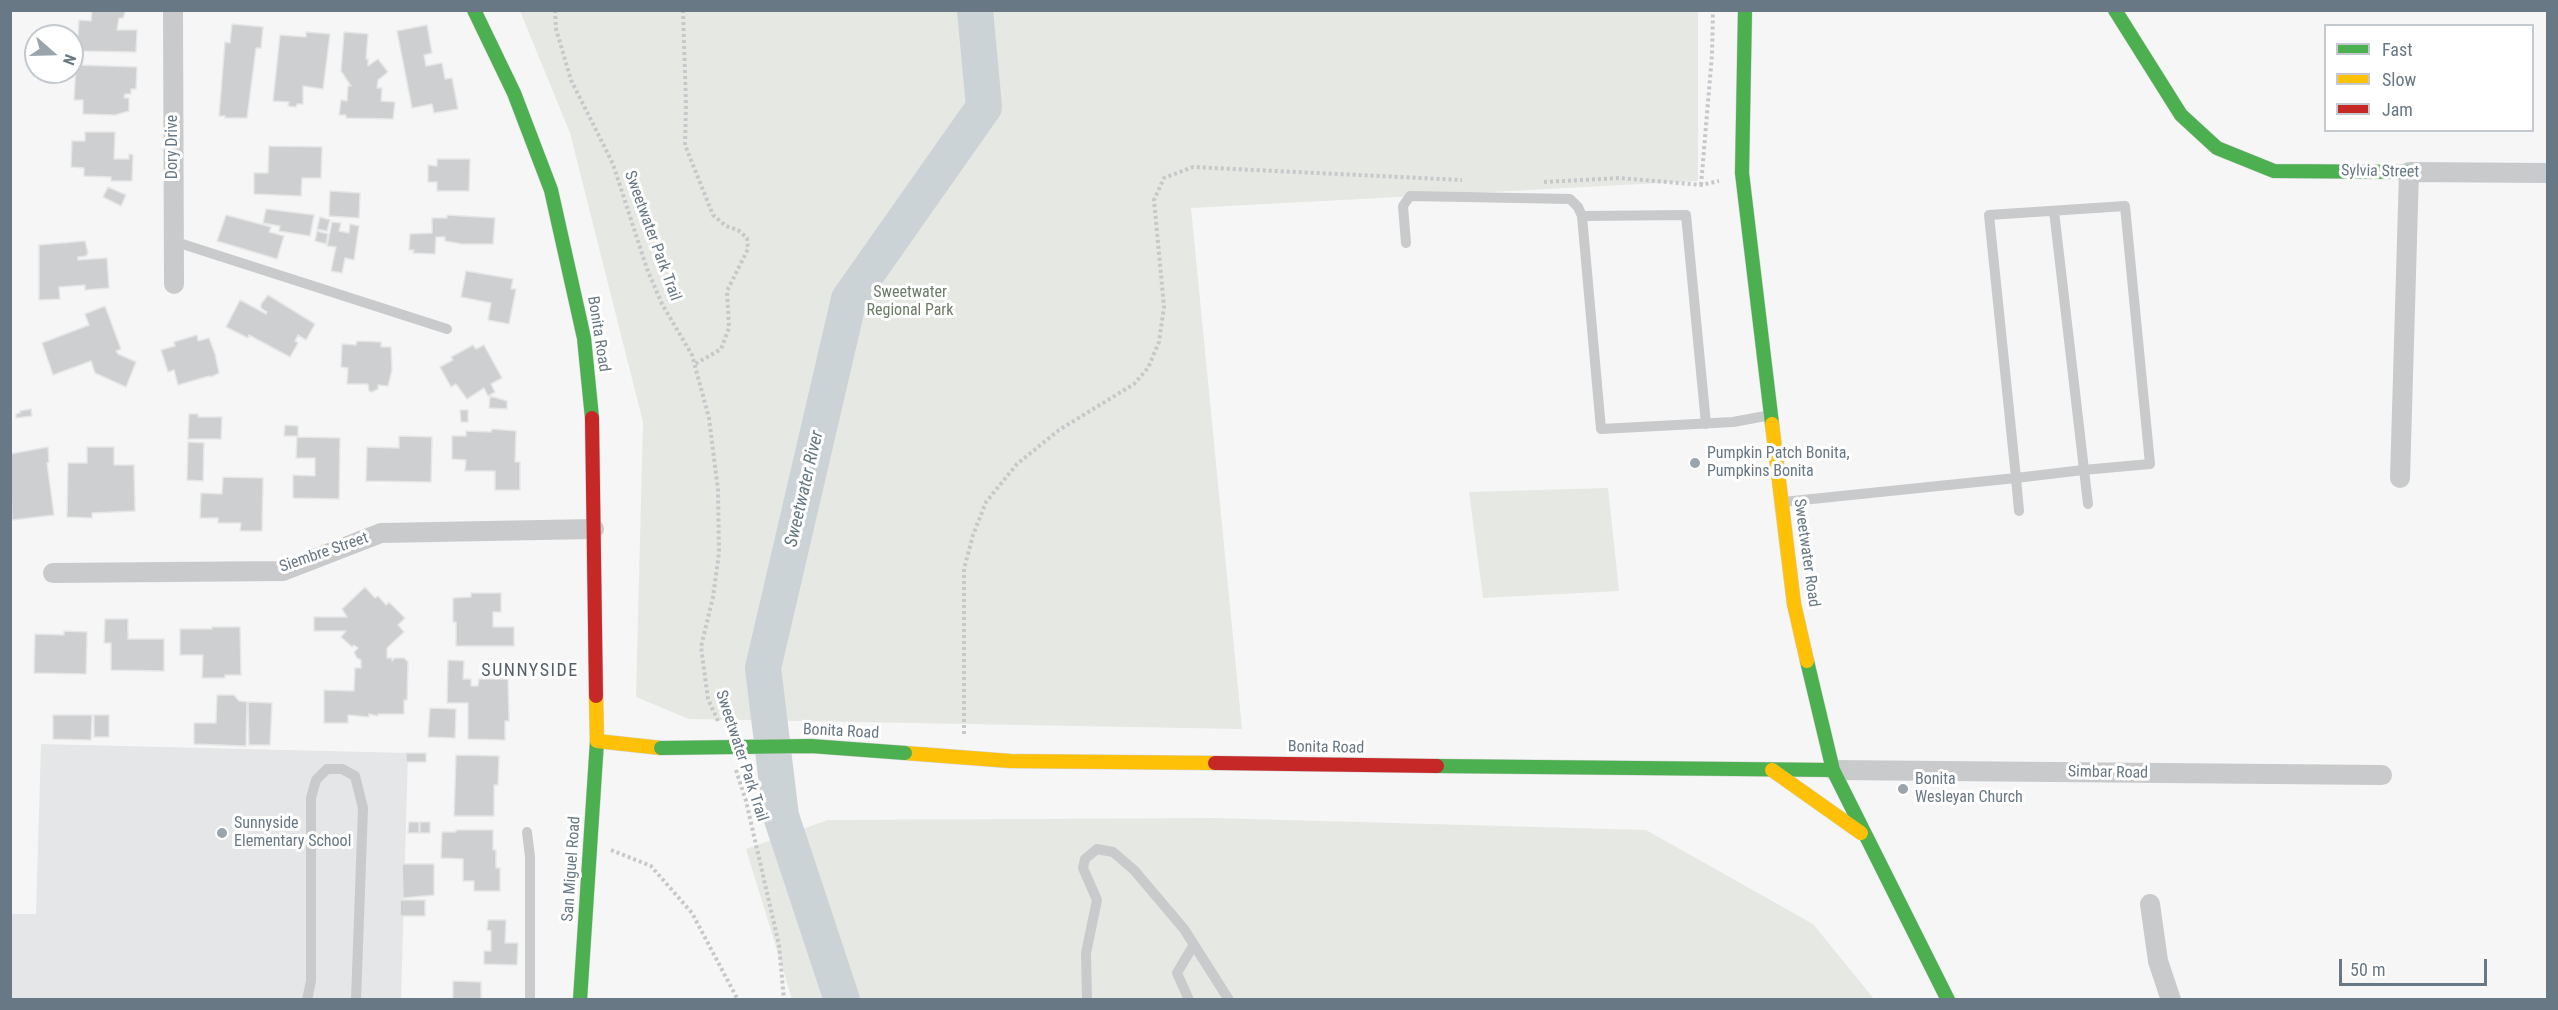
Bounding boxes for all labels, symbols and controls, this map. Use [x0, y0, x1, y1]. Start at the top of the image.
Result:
north arrow [24, 24, 84, 84]
legend [2324, 24, 2534, 132]
text: Fast [2382, 39, 2413, 60]
text: N [59, 52, 80, 67]
text: Slow [2382, 69, 2416, 90]
text: Jam [2382, 99, 2413, 120]
street label: Dory Drive [163, 115, 183, 179]
street label: Sylvia Street [2341, 162, 2419, 182]
street label: Sweetwater Park Trail [620, 168, 684, 304]
park label: Sweetwater Regional Park [867, 283, 953, 321]
street label: Bonita Road [583, 295, 613, 373]
water label: Sweetwater River [781, 429, 829, 549]
place label: Pumpkin Patch Bonita, Pumpkins Bonita [1707, 444, 1850, 482]
marker: Pumpkin Patch Bonita, Pumpkins Bonita [1688, 456, 1702, 470]
street label: Sweetwater Road [1789, 497, 1823, 609]
street label: Siembre Street [277, 529, 371, 577]
district label: SUNNYSIDE [481, 660, 579, 682]
street label: Sweetwater Park Trail [711, 688, 771, 824]
street label: Bonita Road [802, 720, 880, 744]
street label: Bonita Road [1288, 738, 1364, 758]
street label: Simbar Road [2068, 763, 2148, 783]
place label: Bonita Wesleyan Church [1915, 770, 2023, 808]
marker: Bonita Wesleyan Church [1896, 782, 1910, 796]
place label: Sunnyside Elementary School [234, 814, 351, 852]
street label: San Miguel Road [559, 816, 585, 922]
marker: Sunnyside Elementary School [215, 826, 229, 840]
scale bar [2342, 947, 2490, 985]
text: 50 m [2350, 959, 2385, 980]

